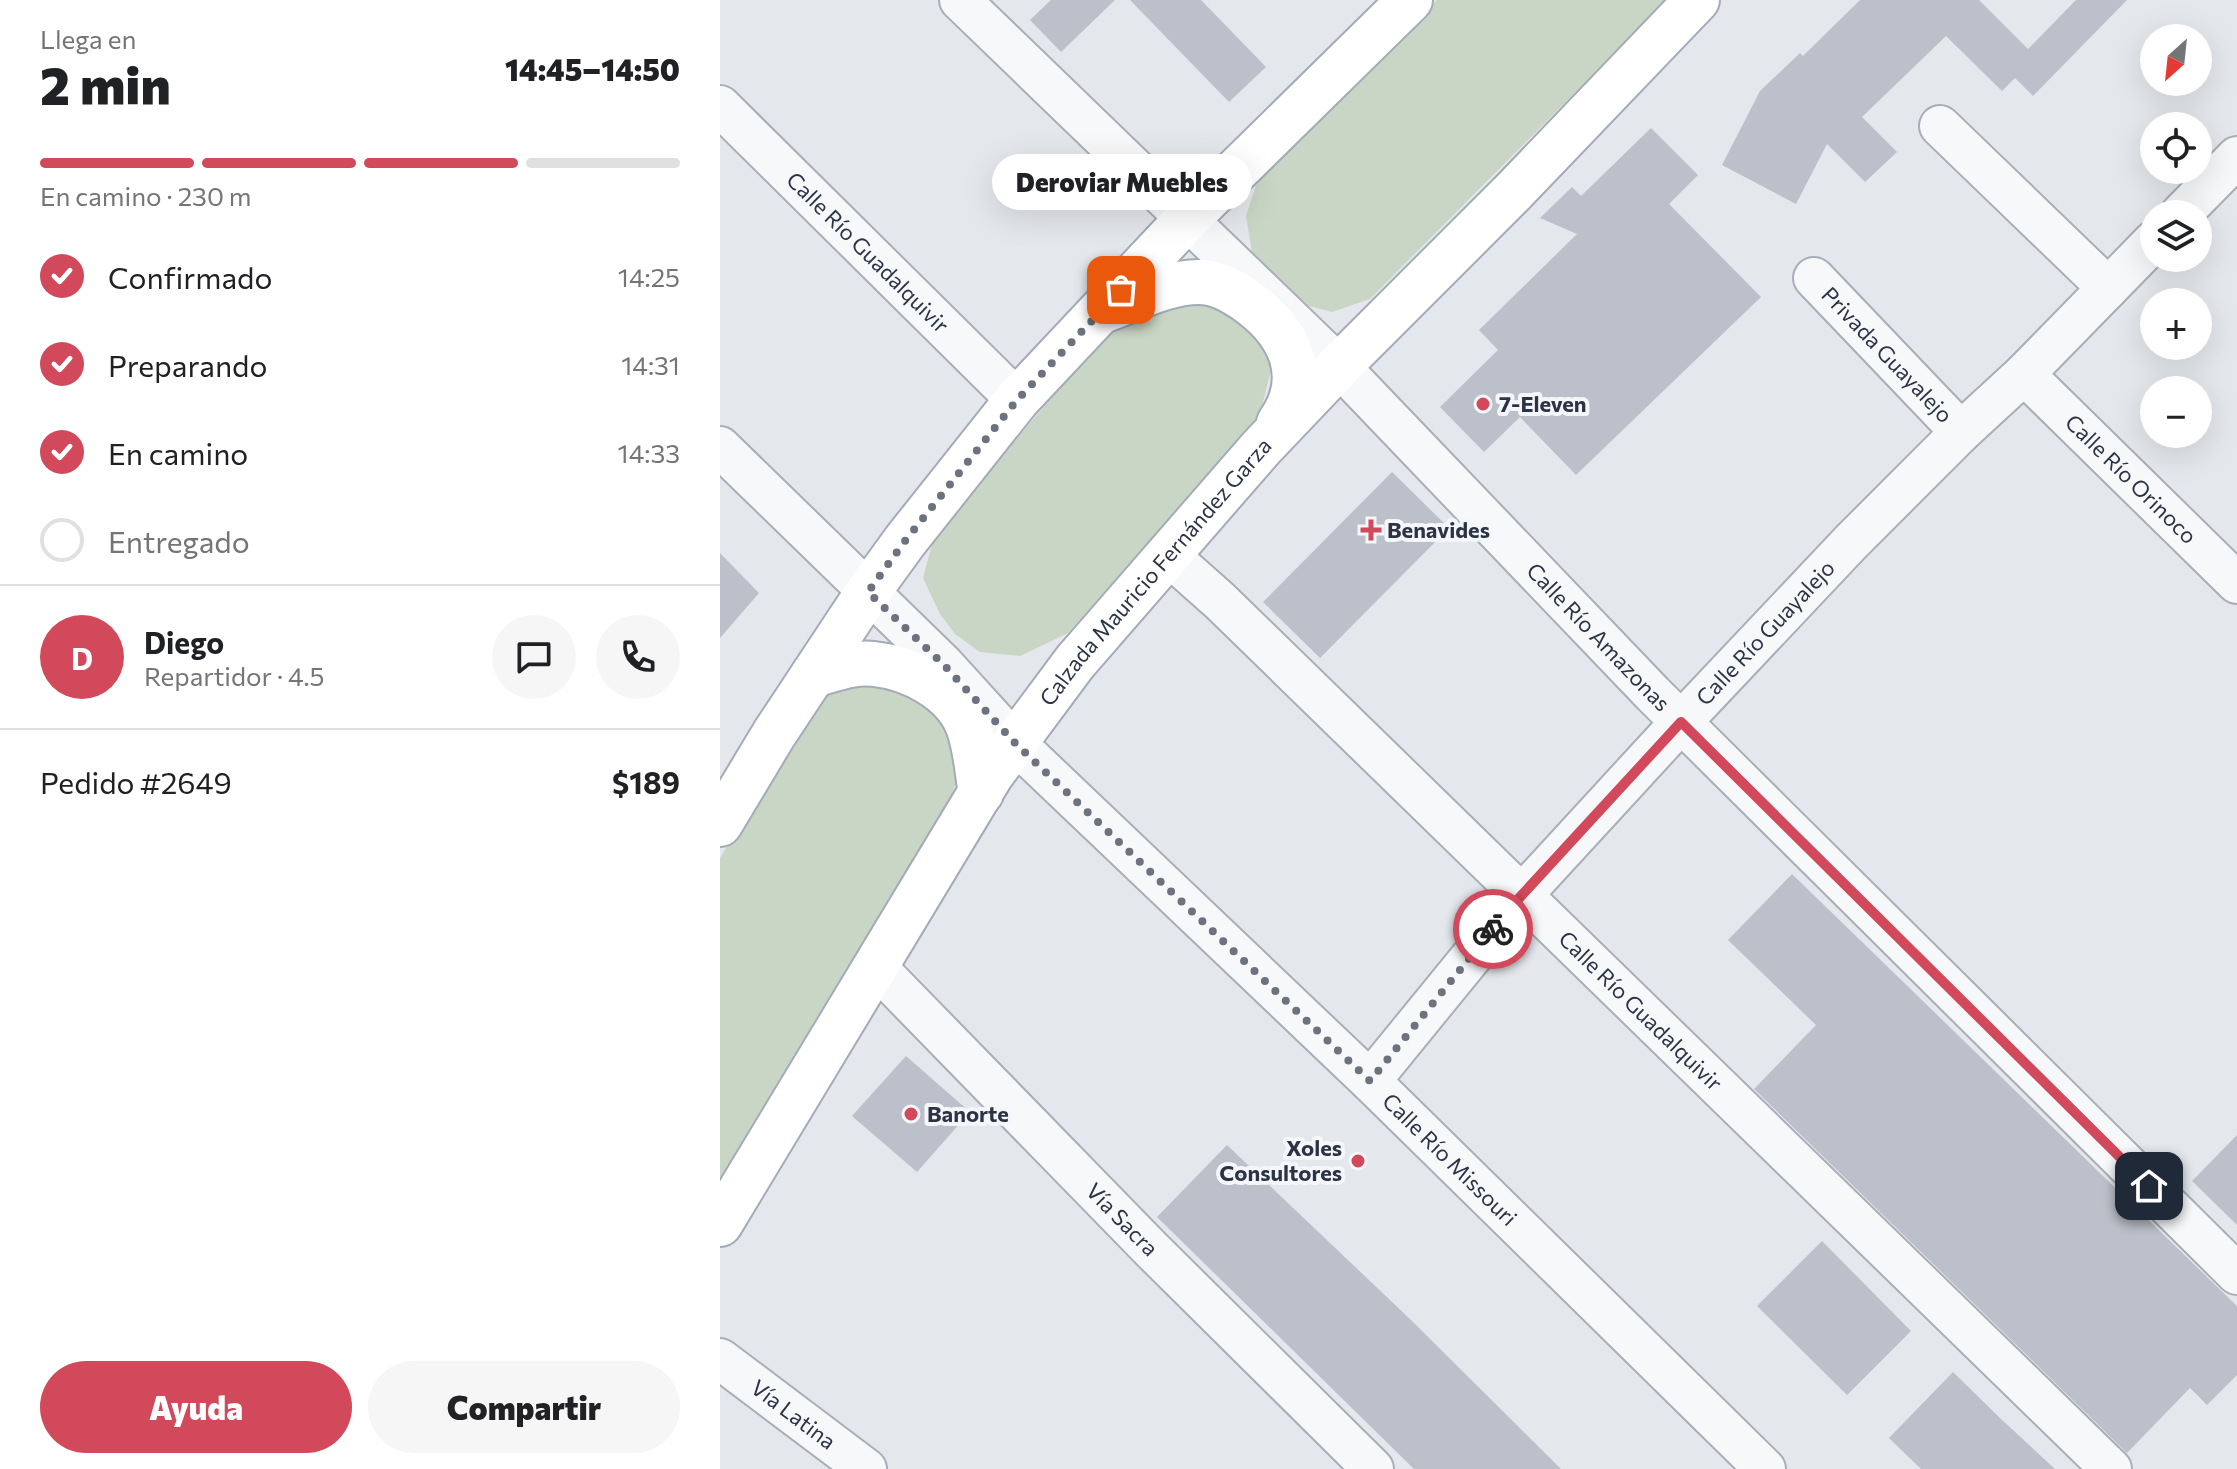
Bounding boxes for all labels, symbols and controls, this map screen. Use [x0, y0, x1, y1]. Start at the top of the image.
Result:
text: Llega en [40, 23, 136, 54]
north arrow [2140, 24, 2212, 96]
map controls [2140, 24, 2212, 448]
text: 14:45–14:50 [505, 50, 680, 87]
text: 2 min [40, 52, 171, 116]
button: locate [2140, 112, 2212, 184]
callout: Deroviar Muebles [991, 154, 1251, 210]
street label: Calle Río Guadalquivir [781, 166, 955, 338]
text: Deroviar Muebles [1016, 166, 1228, 197]
text: En camino · 230 m [40, 180, 252, 211]
button: layers [2140, 200, 2212, 272]
icon: check [40, 254, 84, 298]
pin [1087, 256, 1155, 324]
text: Confirmado [108, 258, 272, 295]
text: 14:25 [618, 261, 680, 292]
icon: bag [1099, 268, 1143, 312]
street label: Privada Guayalejo [1816, 281, 1959, 428]
button: + [2140, 288, 2212, 360]
icon: check [40, 342, 84, 386]
text: Preparando [108, 346, 267, 383]
text: 14:31 [621, 349, 680, 380]
button: − [2140, 376, 2212, 448]
place label: 7-Eleven [1499, 390, 1587, 417]
marker: 7-Eleven [1474, 395, 1492, 413]
street label: Calle Río Orinoco [2060, 408, 2203, 549]
icon: check [40, 430, 84, 474]
street label: Calzada Mauricio Fernández Garza [1033, 432, 1277, 711]
text: En camino [108, 434, 248, 471]
text: 14:33 [618, 437, 680, 468]
place label: Benavides [1387, 516, 1490, 543]
marker: Benavides [1362, 521, 1380, 539]
text: Entregado [108, 522, 250, 559]
street label: Calle Río Guayalejo [1690, 554, 1840, 711]
street label: Calle Río Amazonas [1521, 557, 1676, 716]
button: chat [492, 615, 576, 699]
button: phone [596, 615, 680, 699]
text: Diego [144, 623, 224, 660]
text: D [71, 639, 93, 676]
text: Repartidor · 4.5 [144, 660, 325, 691]
text: Pedido #2649 [40, 763, 232, 800]
text: $189 [612, 763, 680, 800]
courier [1453, 889, 1533, 969]
icon: bike [1471, 907, 1515, 951]
street label: Calle Río Guadalquivir [1554, 925, 1728, 1096]
street label: Calle Río Missouri [1377, 1087, 1523, 1231]
place label: Banorte [927, 1100, 1009, 1127]
marker: Banorte [902, 1105, 920, 1123]
place label: Xoles Consultores [1219, 1134, 1342, 1186]
marker: Xoles Consultores [1349, 1152, 1367, 1170]
pin [2115, 1152, 2183, 1220]
icon: home [2127, 1164, 2171, 1208]
street label: Vía Sacra [1081, 1177, 1164, 1261]
button: Ayuda [40, 1361, 352, 1453]
button: Compartir [368, 1361, 680, 1453]
street label: Vía Latina [746, 1373, 842, 1455]

